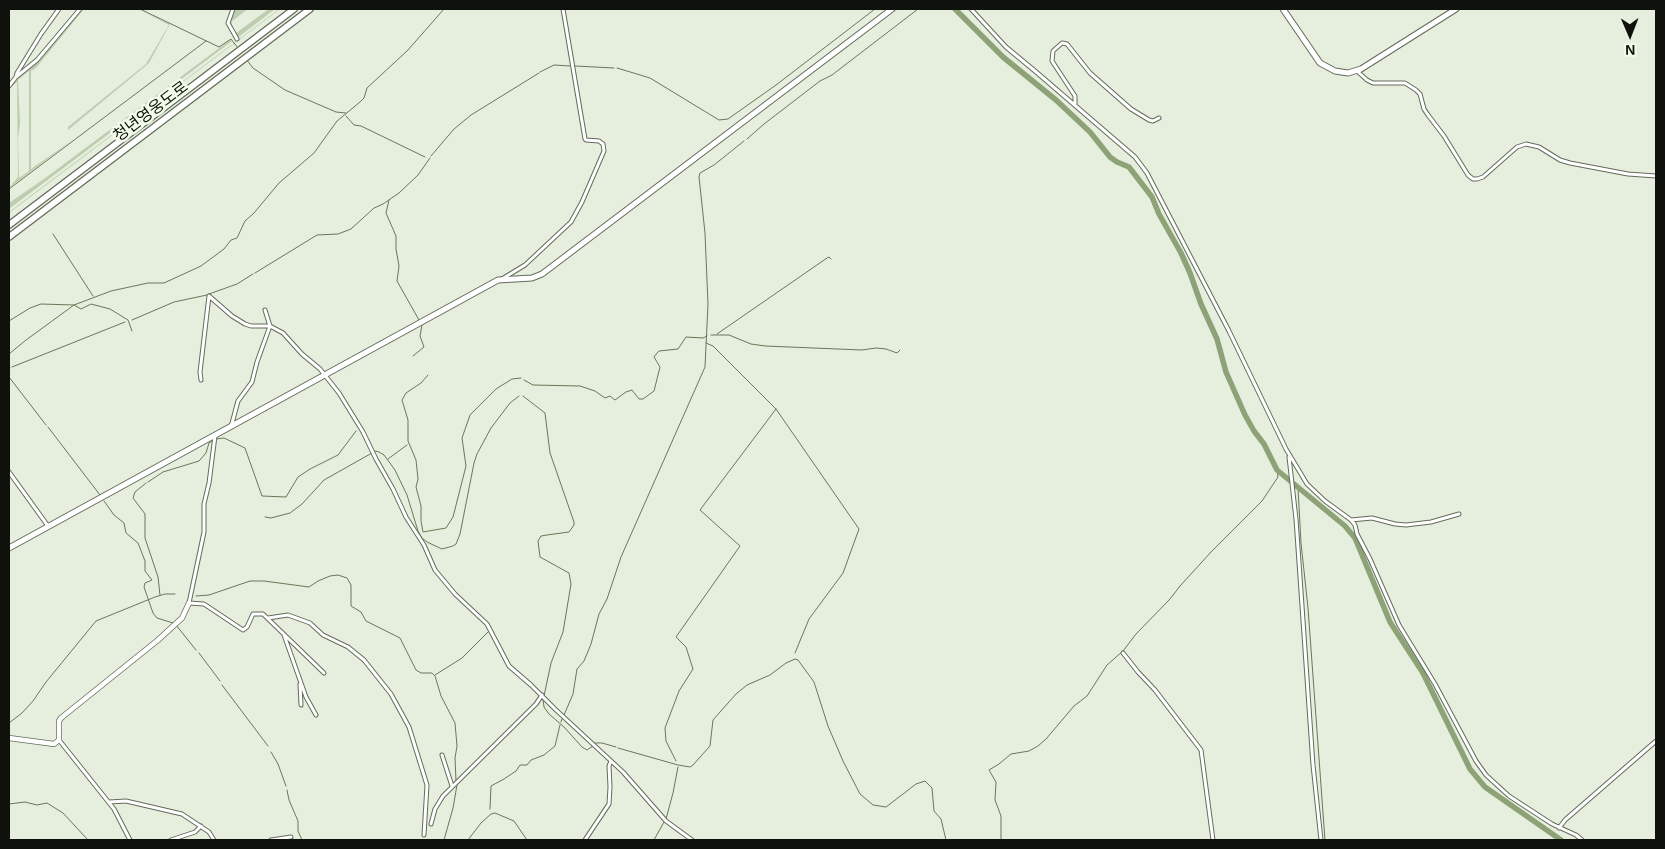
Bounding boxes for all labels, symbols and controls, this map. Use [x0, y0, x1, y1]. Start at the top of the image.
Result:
north arrow [1605, 10, 1655, 60]
text: N [1625, 42, 1635, 58]
street label: 청년영웅도로 [110, 78, 192, 146]

